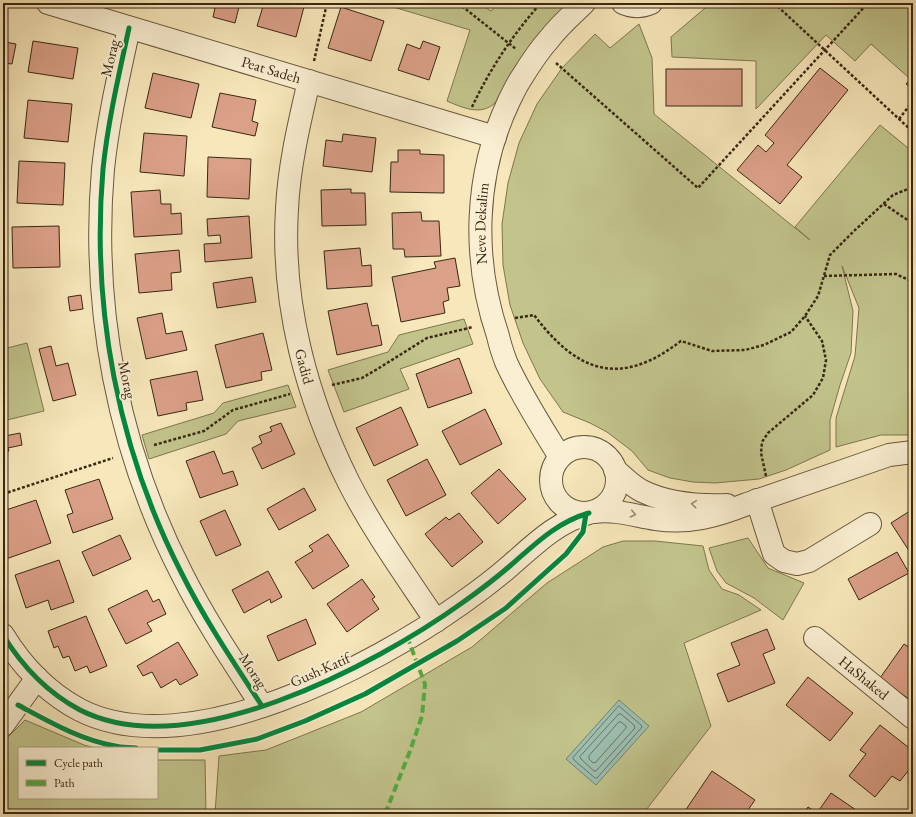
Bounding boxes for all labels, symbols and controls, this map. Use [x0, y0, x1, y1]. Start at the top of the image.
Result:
street label: Morag [96, 37, 123, 79]
street label: Peat Sadeh [239, 52, 304, 87]
street label: Neve Dekalim [470, 181, 493, 265]
street label: Gadid [291, 347, 319, 387]
street label: Morag [114, 359, 141, 401]
one-way arrow [691, 499, 697, 508]
one-way arrow [630, 510, 636, 518]
street label: Gush Katif [287, 647, 355, 691]
street label: Morag [235, 650, 272, 692]
street label: HaShaked [835, 651, 893, 704]
legend [18, 747, 158, 799]
text: Cycle path [54, 755, 103, 771]
text: Path [54, 775, 75, 791]

